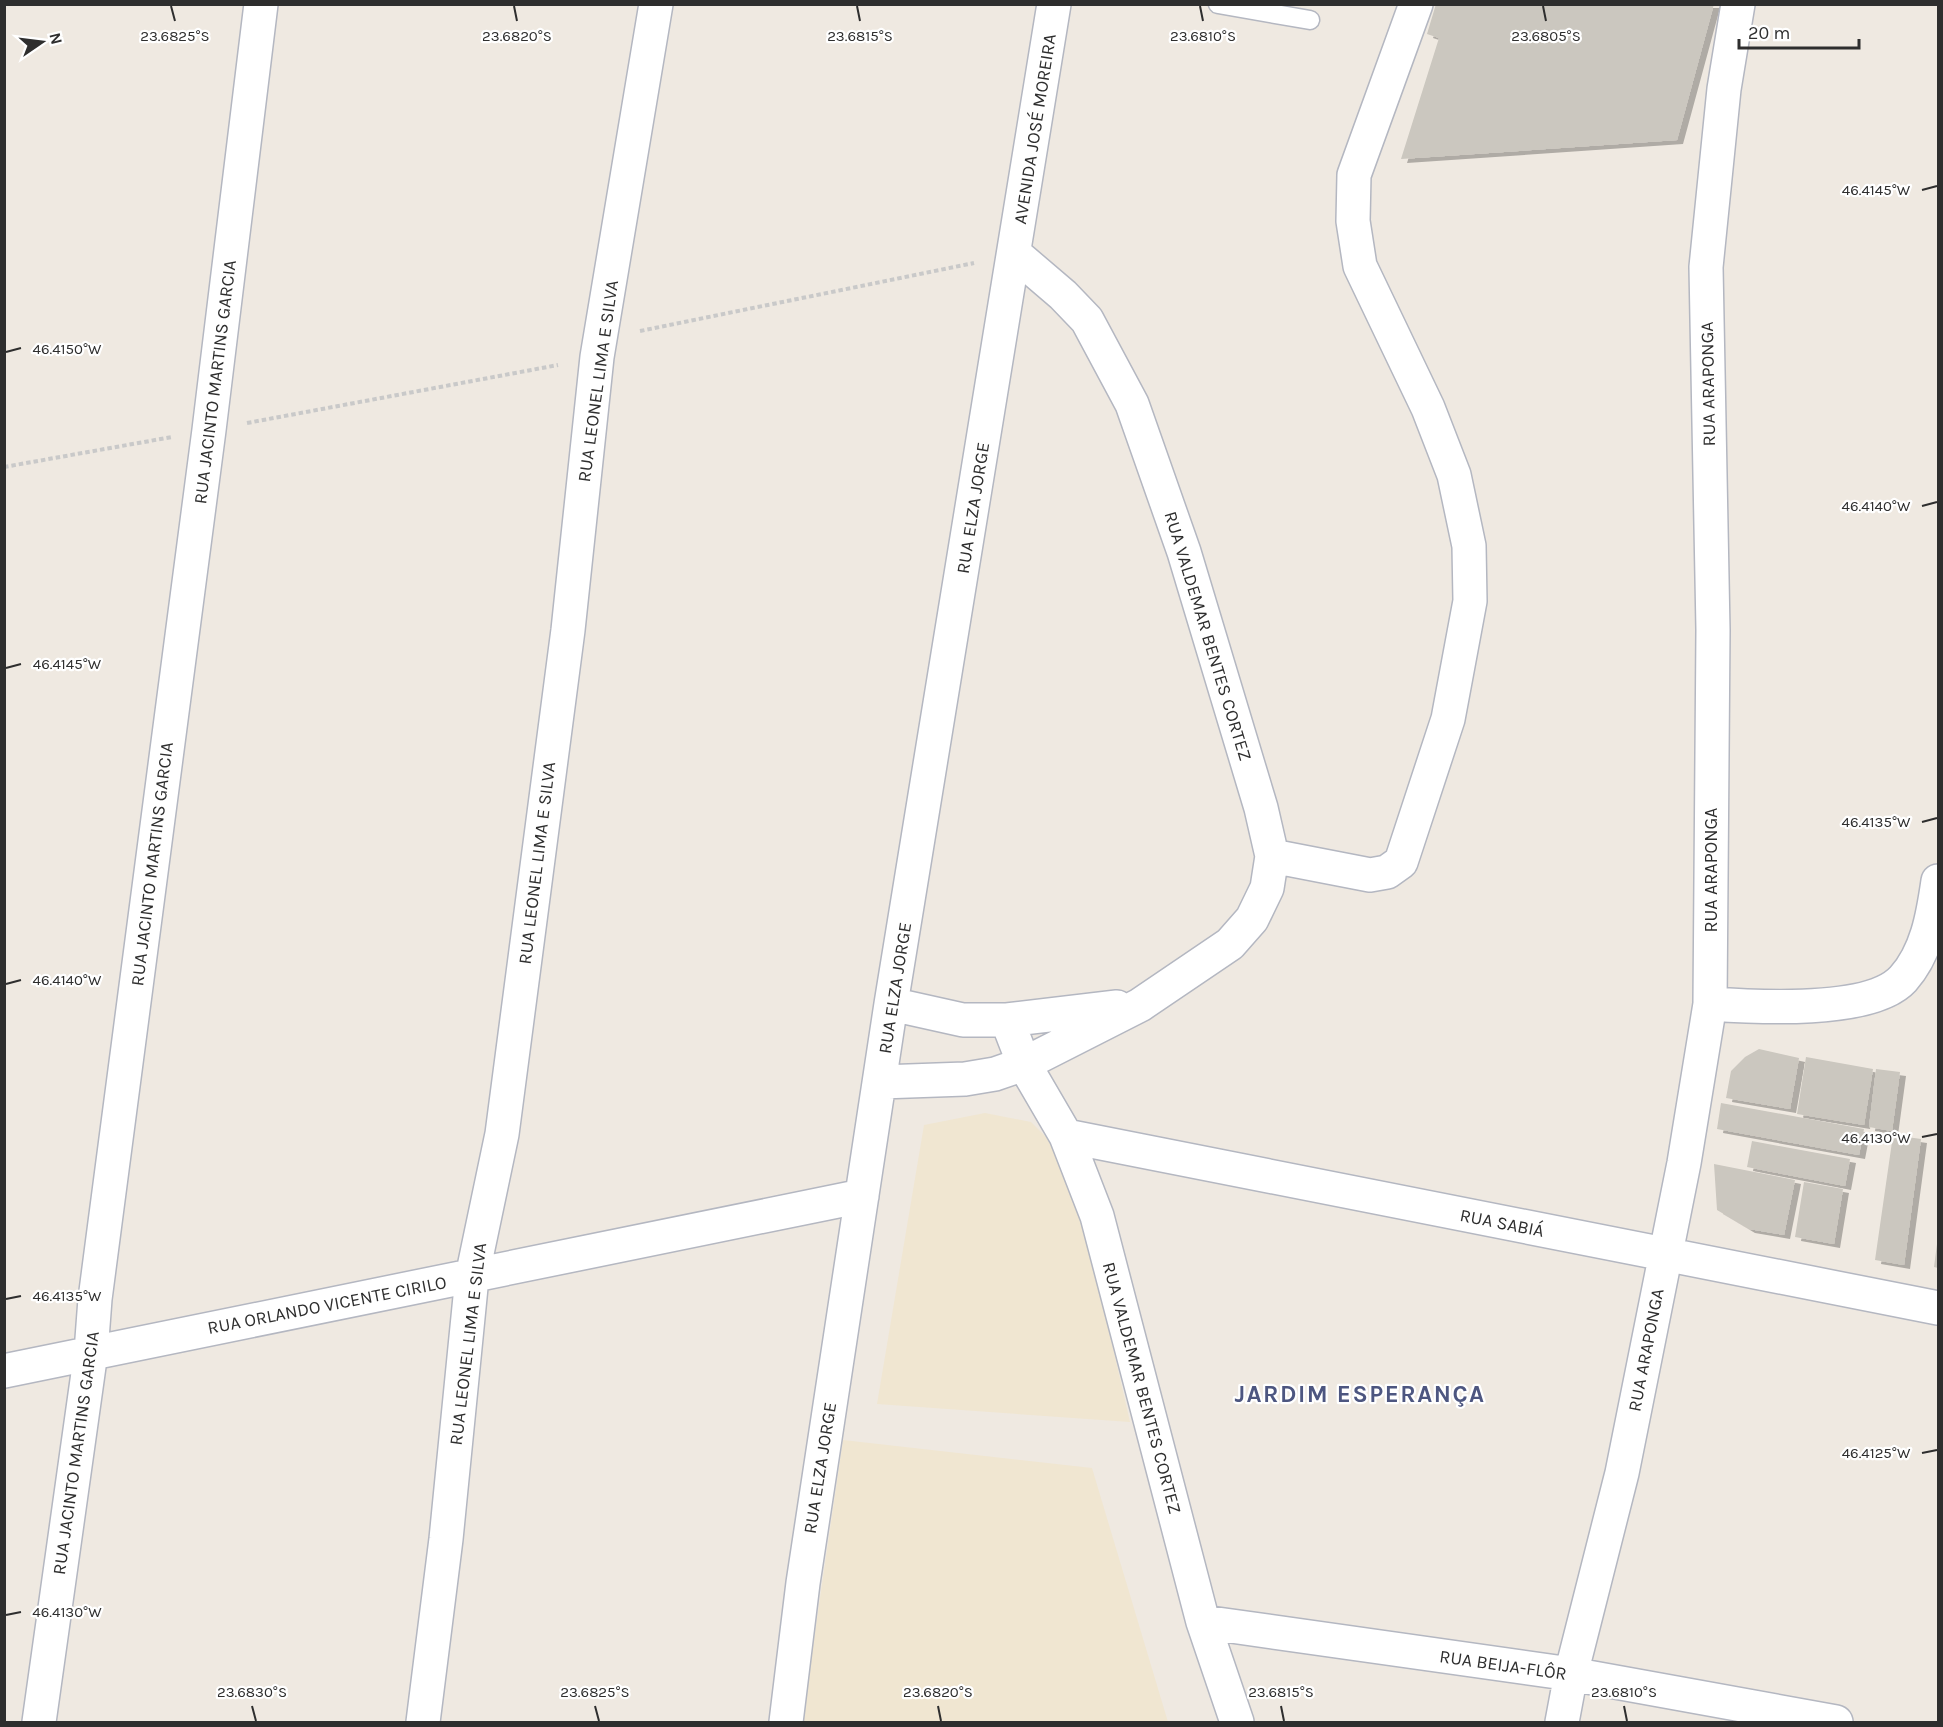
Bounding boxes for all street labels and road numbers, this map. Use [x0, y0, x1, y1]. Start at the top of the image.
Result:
street label: AVENIDA JOSÉ MOREIRA [1008, 32, 1061, 226]
street label: RUA JACINTO MARTINS GARCIA [189, 259, 241, 505]
street label: RUA LEONEL LIMA E SILVA [573, 279, 623, 483]
street label: RUA ARAPONGA [1696, 321, 1720, 447]
street label: RUA ELZA JORGE [952, 441, 994, 575]
street label: RUA VALDEMAR BENTES CORTEZ [1159, 508, 1257, 764]
street label: RUA JACINTO MARTINS GARCIA [126, 741, 178, 987]
street label: RUA LEONEL LIMA E SILVA [514, 761, 560, 965]
street label: RUA ARAPONGA [1700, 808, 1722, 932]
street label: RUA ELZA JORGE [874, 921, 916, 1055]
street label: RUA SABIÁ [1458, 1203, 1546, 1242]
street label: RUA LEONEL LIMA E SILVA [445, 1242, 491, 1446]
street label: RUA VALDEMAR BENTES CORTEZ [1098, 1260, 1186, 1516]
street label: RUA ORLANDO VICENTE CIRILO [206, 1271, 448, 1339]
street label: RUA ARAPONGA [1623, 1287, 1669, 1413]
street label: RUA JACINTO MARTINS GARCIA [48, 1330, 104, 1576]
street label: RUA ELZA JORGE [799, 1401, 841, 1535]
street label: RUA BEIJA-FLÔR [1438, 1645, 1568, 1685]

